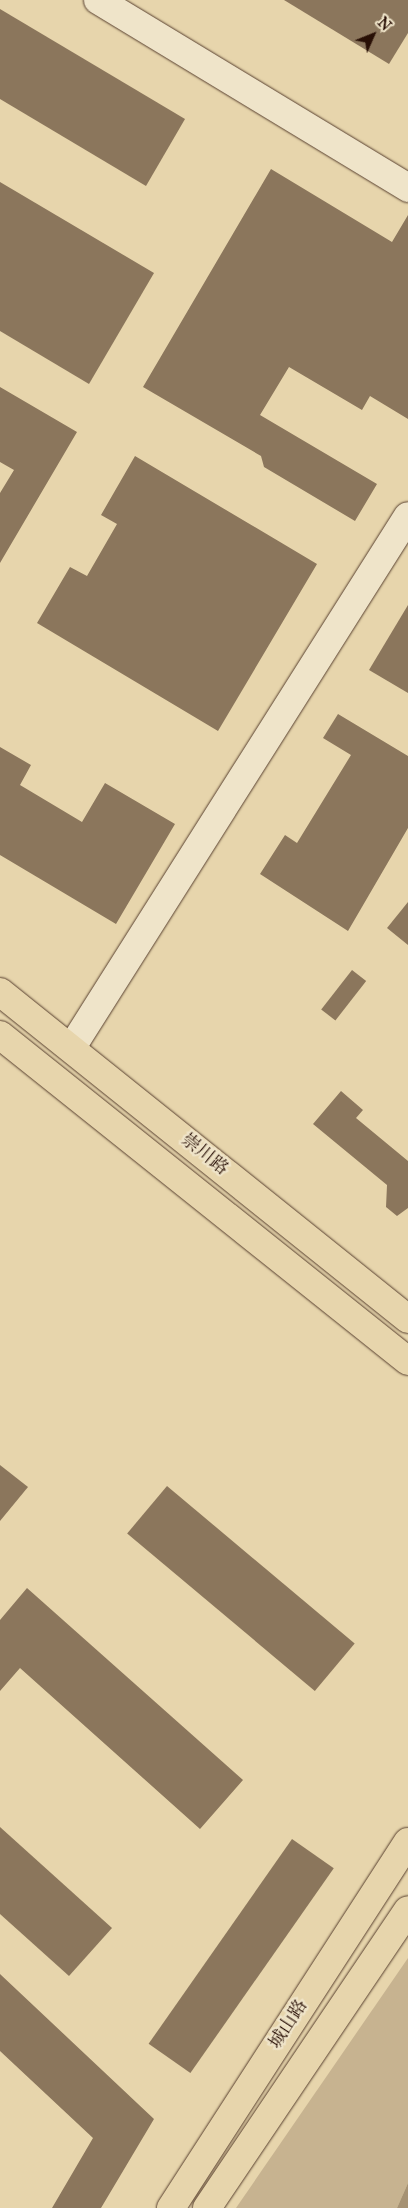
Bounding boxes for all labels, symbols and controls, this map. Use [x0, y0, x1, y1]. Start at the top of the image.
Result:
north arrow [348, 10, 398, 60]
text: N [374, 14, 394, 34]
street label: 崇川路 [177, 1129, 233, 1179]
street label: 城山路 [264, 1995, 312, 2053]

